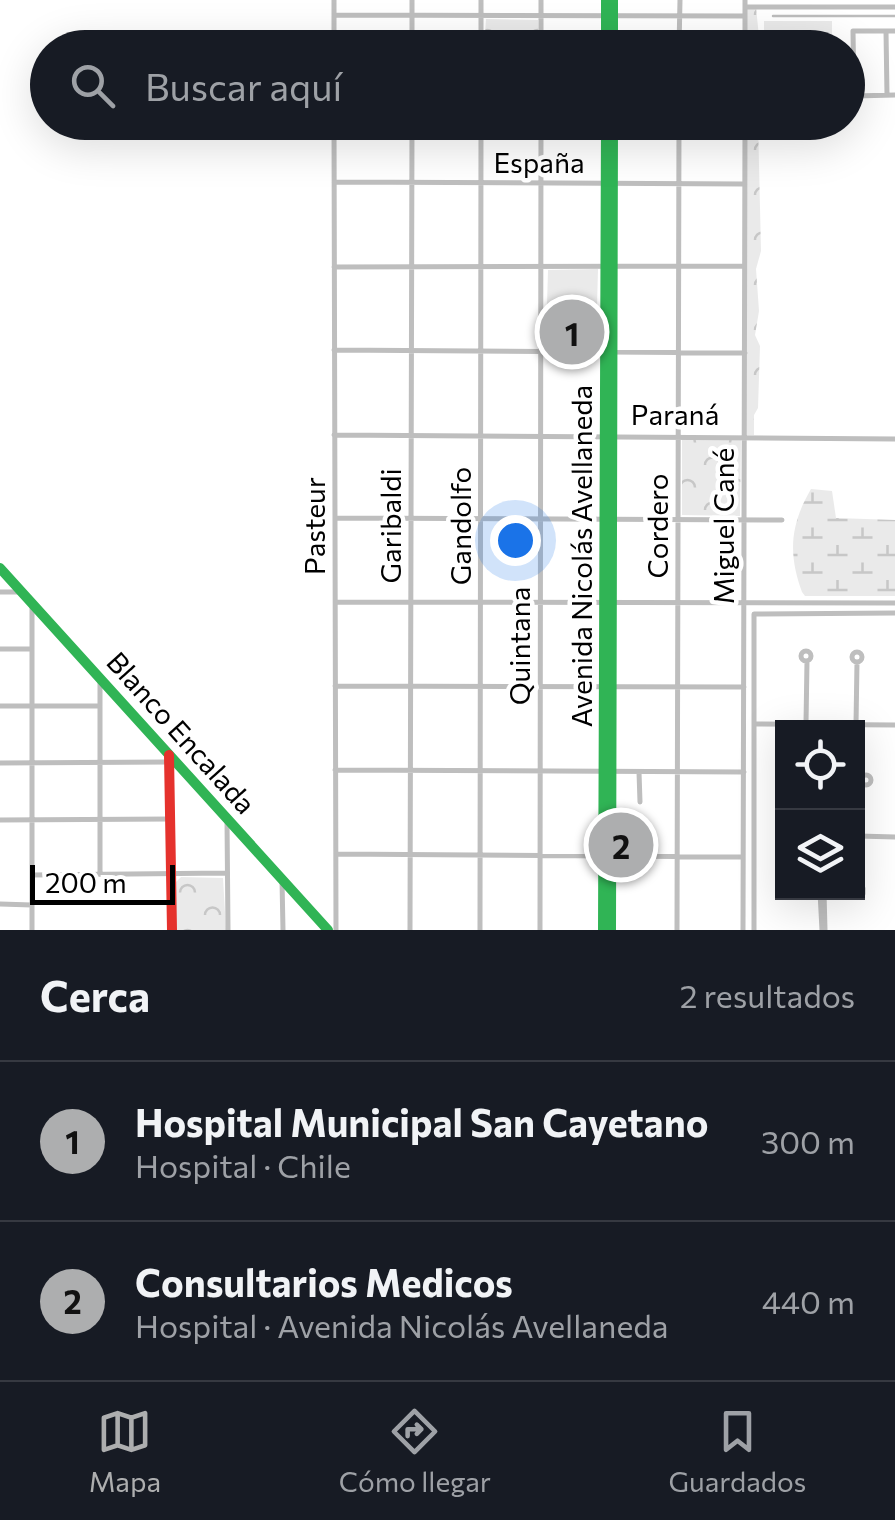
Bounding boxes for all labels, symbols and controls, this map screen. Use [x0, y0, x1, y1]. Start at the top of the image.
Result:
search box [30, 30, 865, 140]
icon: search [65, 58, 120, 113]
text: Buscar aquí [145, 62, 342, 109]
street label: España [493, 145, 585, 179]
pin: 1 [540, 294, 604, 370]
street label: Avenida Nicolás Avellaneda [564, 385, 598, 727]
street label: Paraná [631, 397, 719, 431]
street label: Miguel Cané [706, 448, 740, 604]
street label: Gandolfo [443, 467, 477, 585]
street label: Garibaldi [373, 468, 407, 584]
street label: Cordero [640, 474, 674, 579]
street label: Pasteur [297, 477, 331, 575]
your location [490, 515, 541, 566]
street label: Quintana [502, 587, 536, 705]
street label: Blanco Encalada [100, 645, 263, 820]
map controls [775, 720, 865, 900]
button: locate [775, 720, 865, 810]
pin: 2 [588, 808, 654, 882]
button: layers [775, 810, 865, 900]
scale bar [30, 860, 175, 904]
text: 200 m [45, 865, 127, 899]
text: Cerca [40, 969, 150, 1021]
text: 2 resultados [680, 975, 855, 1015]
text: Hospital Municipal San Cayetano [135, 1098, 708, 1145]
text: 1 [65, 1121, 80, 1161]
text: 300 m [761, 1121, 855, 1161]
text: Hospital · Chile [135, 1145, 351, 1185]
text: Consultarios Medicos [135, 1258, 513, 1305]
text: 2 [63, 1281, 82, 1321]
text: 440 m [762, 1281, 855, 1321]
text: Hospital · Avenida Nicolás Avellaneda [135, 1305, 669, 1345]
tab: Mapa [89, 1404, 161, 1498]
tab: Cómo llegar [339, 1404, 491, 1498]
tab: Guardados [669, 1404, 806, 1498]

